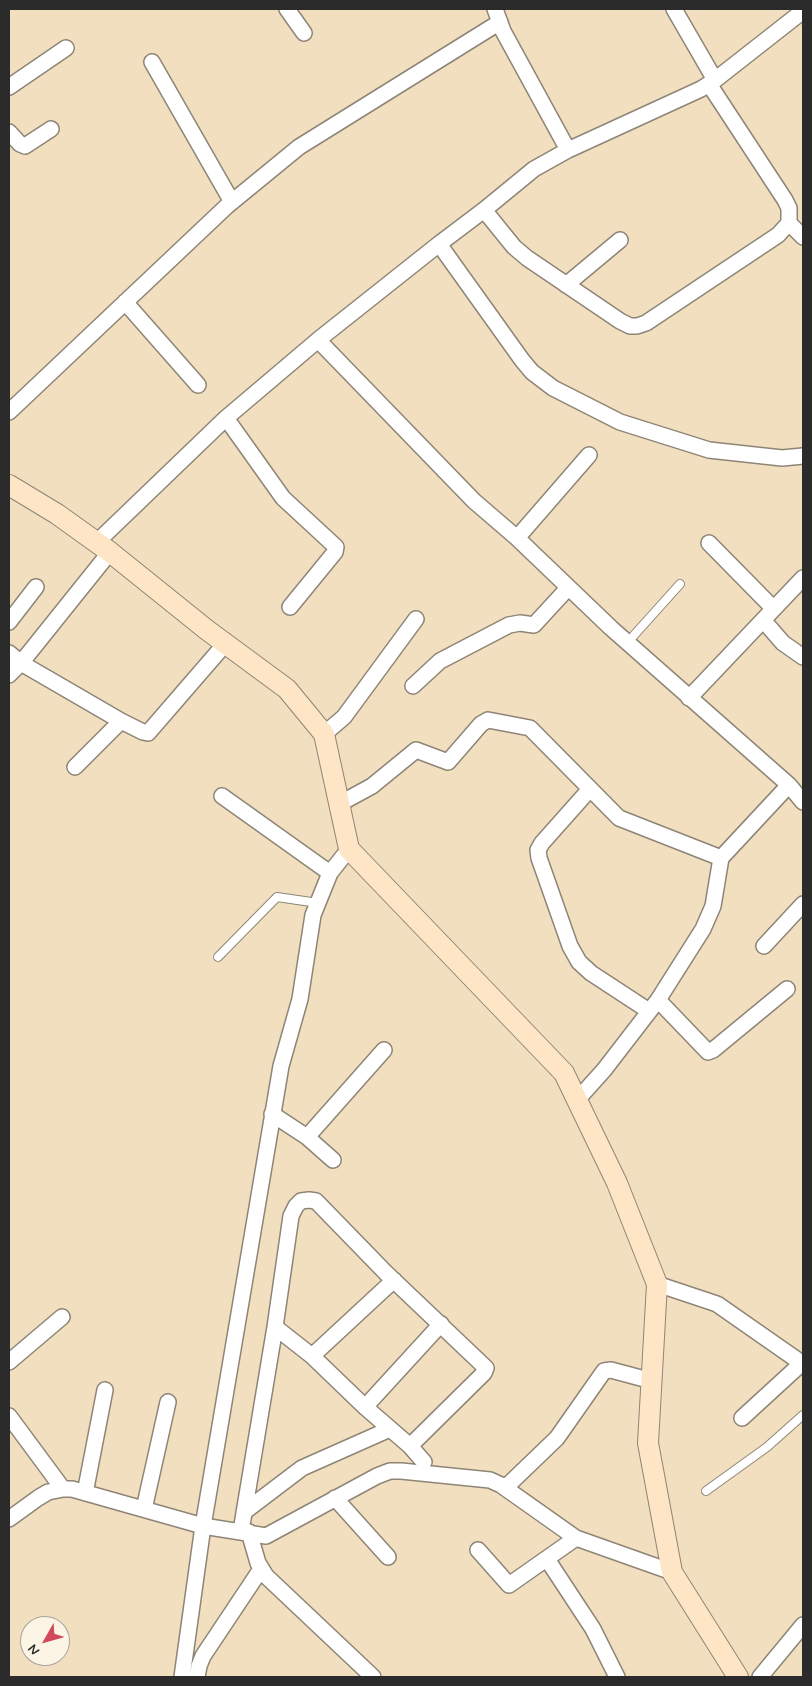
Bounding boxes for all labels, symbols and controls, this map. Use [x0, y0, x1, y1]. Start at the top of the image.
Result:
north arrow [20, 1616, 70, 1666]
text: N [24, 1640, 44, 1659]

